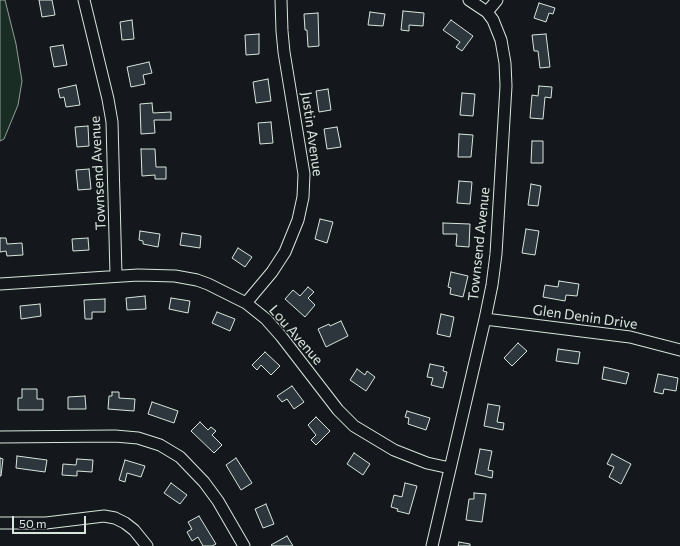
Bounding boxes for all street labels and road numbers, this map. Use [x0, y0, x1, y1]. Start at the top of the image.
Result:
street label: Justin Avenue [298, 91, 326, 177]
street label: Townsend Avenue [87, 115, 109, 231]
street label: Townsend Avenue [465, 186, 493, 302]
street label: Glen Denin Drive [531, 301, 639, 333]
street label: Lou Avenue [266, 302, 326, 368]

